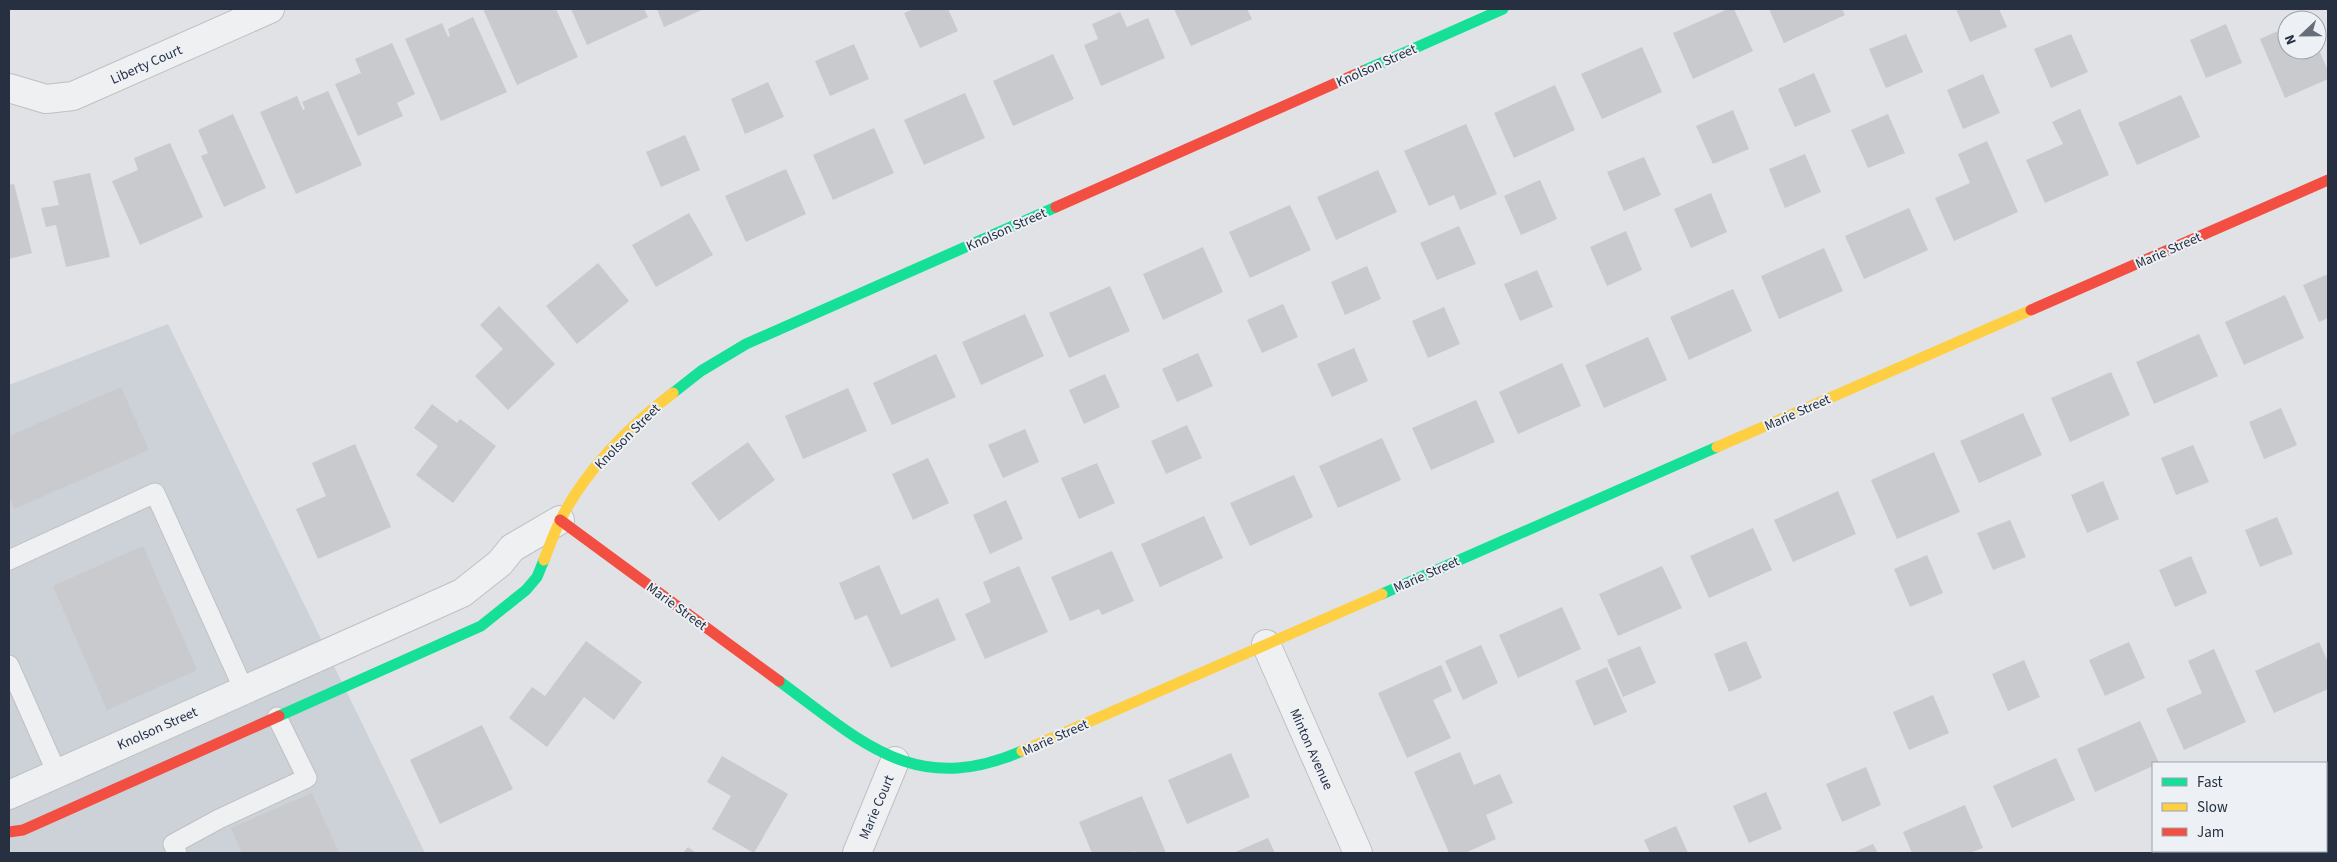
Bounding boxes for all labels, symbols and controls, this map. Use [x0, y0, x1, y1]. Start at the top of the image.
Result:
north arrow [2277, 10, 2327, 60]
text: N [2280, 31, 2302, 48]
street label: Knolson Street [1333, 39, 1420, 93]
street label: Liberty Court [107, 40, 186, 90]
street label: Knolson Street [963, 203, 1050, 257]
street label: Marie Street [2132, 227, 2205, 274]
street label: Marie Street [1761, 389, 1834, 436]
street label: Knolson Street [590, 399, 665, 474]
street label: Marie Street [1390, 551, 1463, 598]
street label: Marie Street [642, 578, 711, 636]
street label: Knolson Street [114, 702, 201, 756]
street label: Minton Avenue [1284, 706, 1338, 793]
street label: Marie Street [1019, 714, 1092, 761]
legend [2152, 762, 2327, 852]
street label: Marie Court [854, 772, 900, 843]
text: Fast [2197, 772, 2223, 793]
text: Slow [2197, 797, 2228, 818]
text: Jam [2197, 822, 2224, 843]

